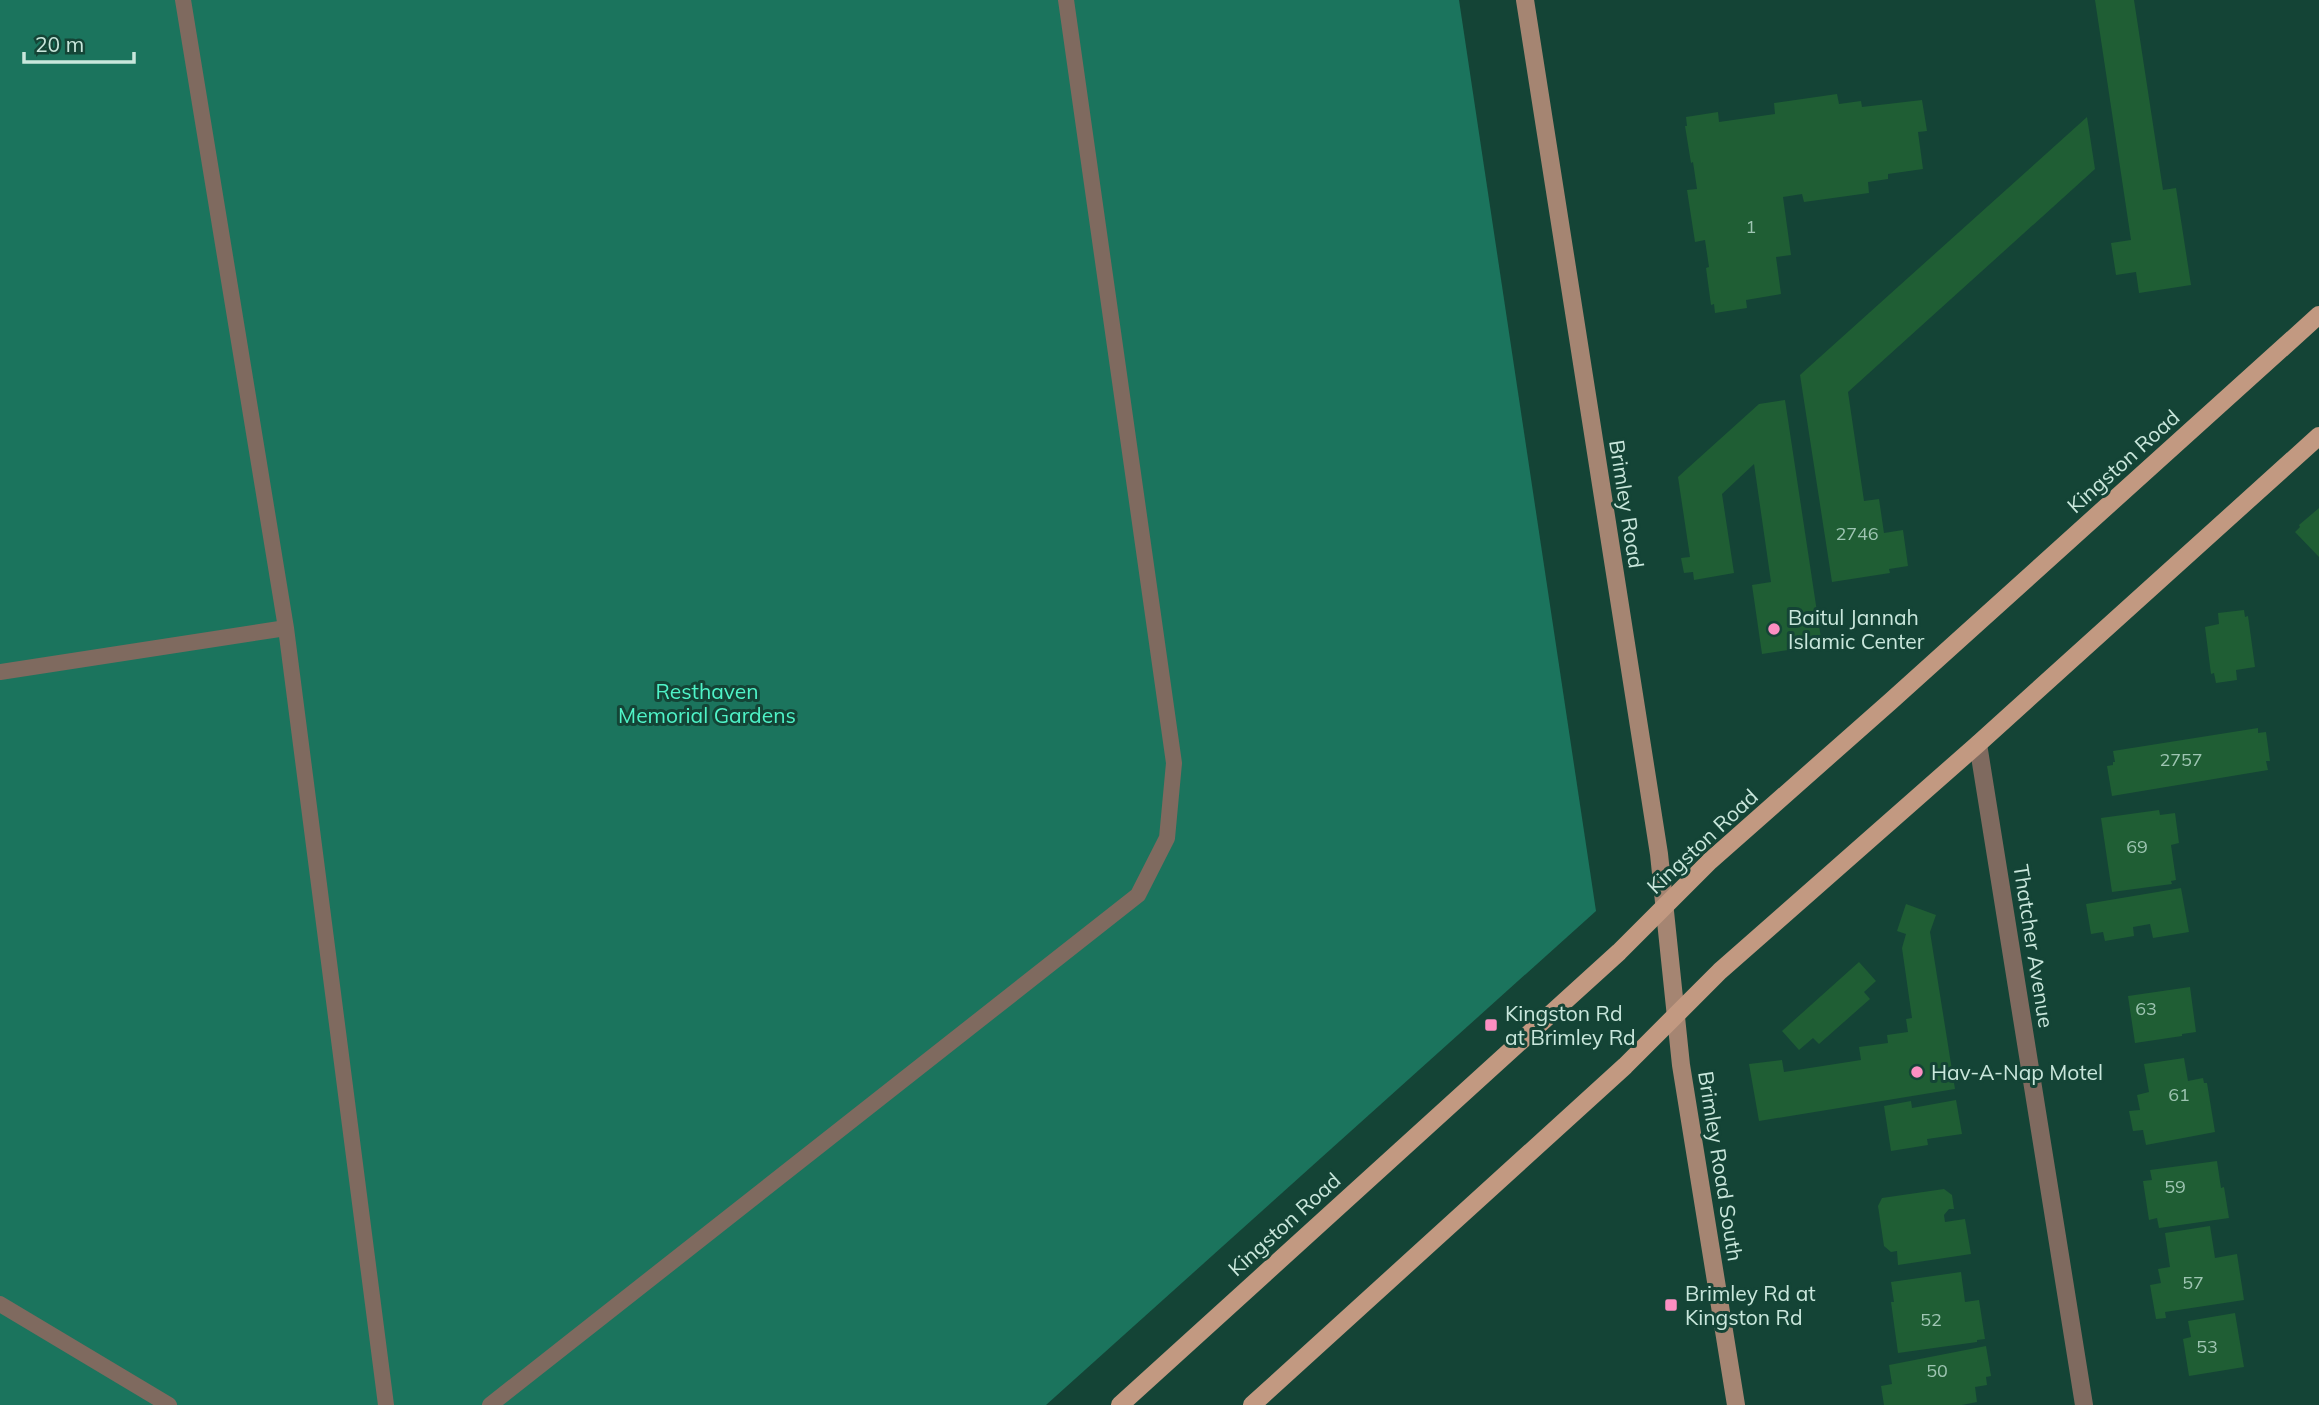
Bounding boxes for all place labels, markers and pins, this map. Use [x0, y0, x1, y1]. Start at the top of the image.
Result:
place label: Baitul Jannah Islamic Center [1788, 604, 1925, 654]
marker: Baitul Jannah Islamic Center [1766, 621, 1782, 637]
place label: Kingston Rd at Brimley Rd [1505, 1000, 1636, 1050]
marker: Kingston Rd at Brimley Rd [1483, 1017, 1499, 1033]
place label: Hav-A-Nap Motel [1931, 1059, 2103, 1085]
marker: Hav-A-Nap Motel [1909, 1064, 1925, 1080]
place label: Brimley Rd at Kingston Rd [1685, 1280, 1816, 1330]
marker: Brimley Rd at Kingston Rd [1663, 1297, 1679, 1313]

